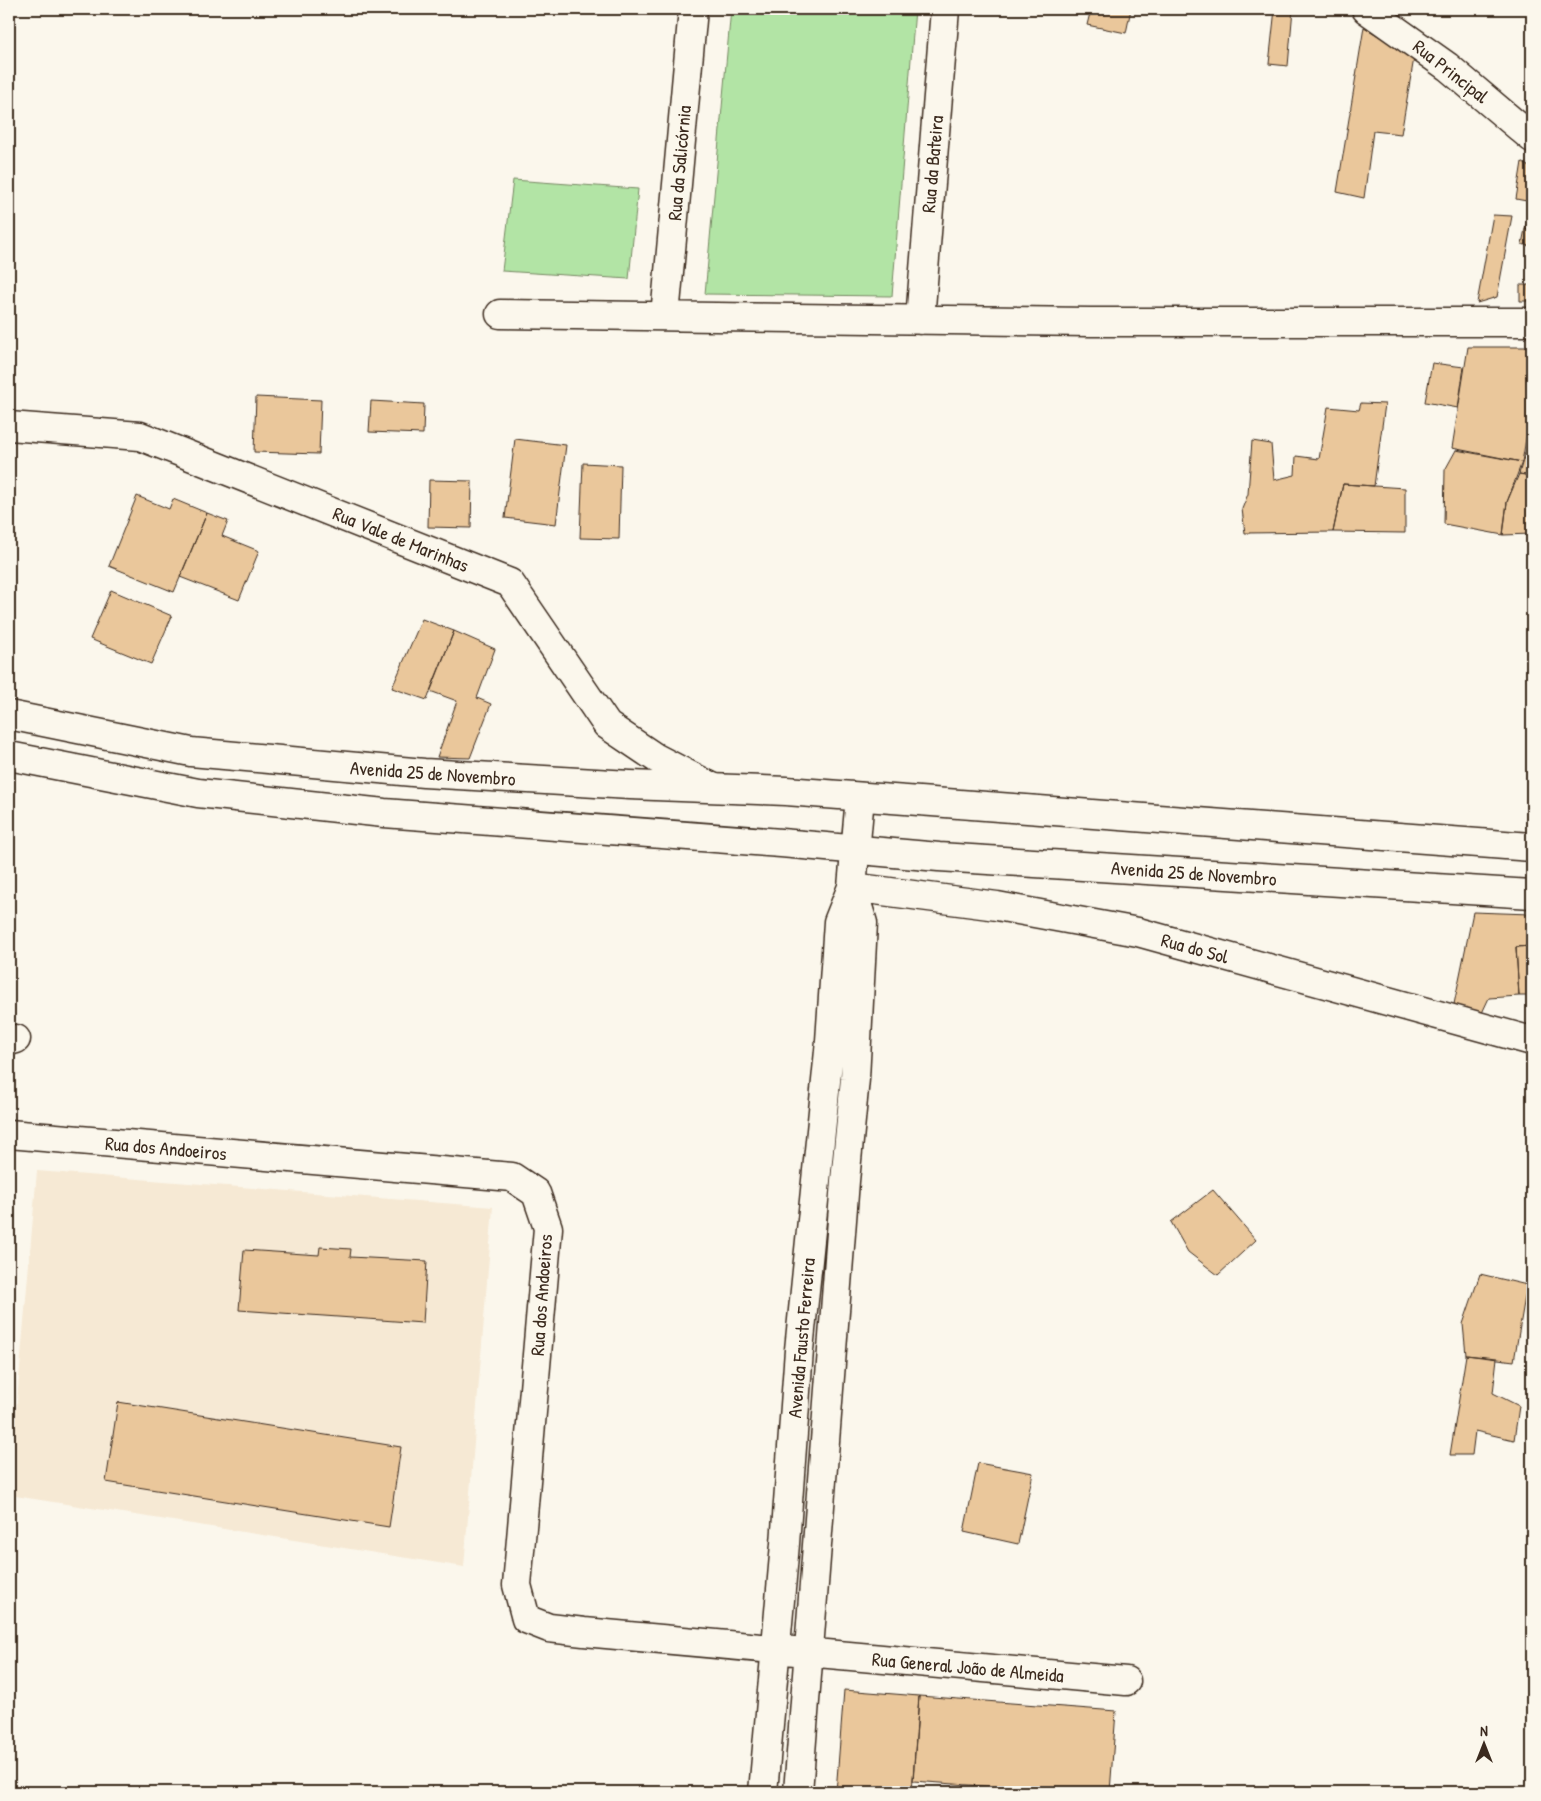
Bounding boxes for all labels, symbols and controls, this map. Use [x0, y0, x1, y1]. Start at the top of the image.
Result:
street label: Rua Principal [1408, 33, 1495, 109]
street label: Rua da Salicórnia [661, 104, 697, 222]
street label: Rua da Bateira [915, 114, 949, 214]
street label: Rua Vale de Marinhas [329, 500, 473, 578]
street label: Avenida 25 de Novembro [349, 754, 517, 792]
street label: Avenida 25 de Novembro [1110, 854, 1278, 892]
street label: Rua do Sol [1158, 927, 1233, 970]
street label: Rua dos Andoeiros [104, 1130, 228, 1166]
street label: Rua dos Andoeiros [524, 1233, 558, 1357]
street label: Avenida Fausto Ferreira [781, 1256, 821, 1419]
street label: Rua General João de Almeida [871, 1646, 1066, 1688]
north arrow [1458, 1718, 1508, 1768]
text: N [1480, 1721, 1488, 1740]

